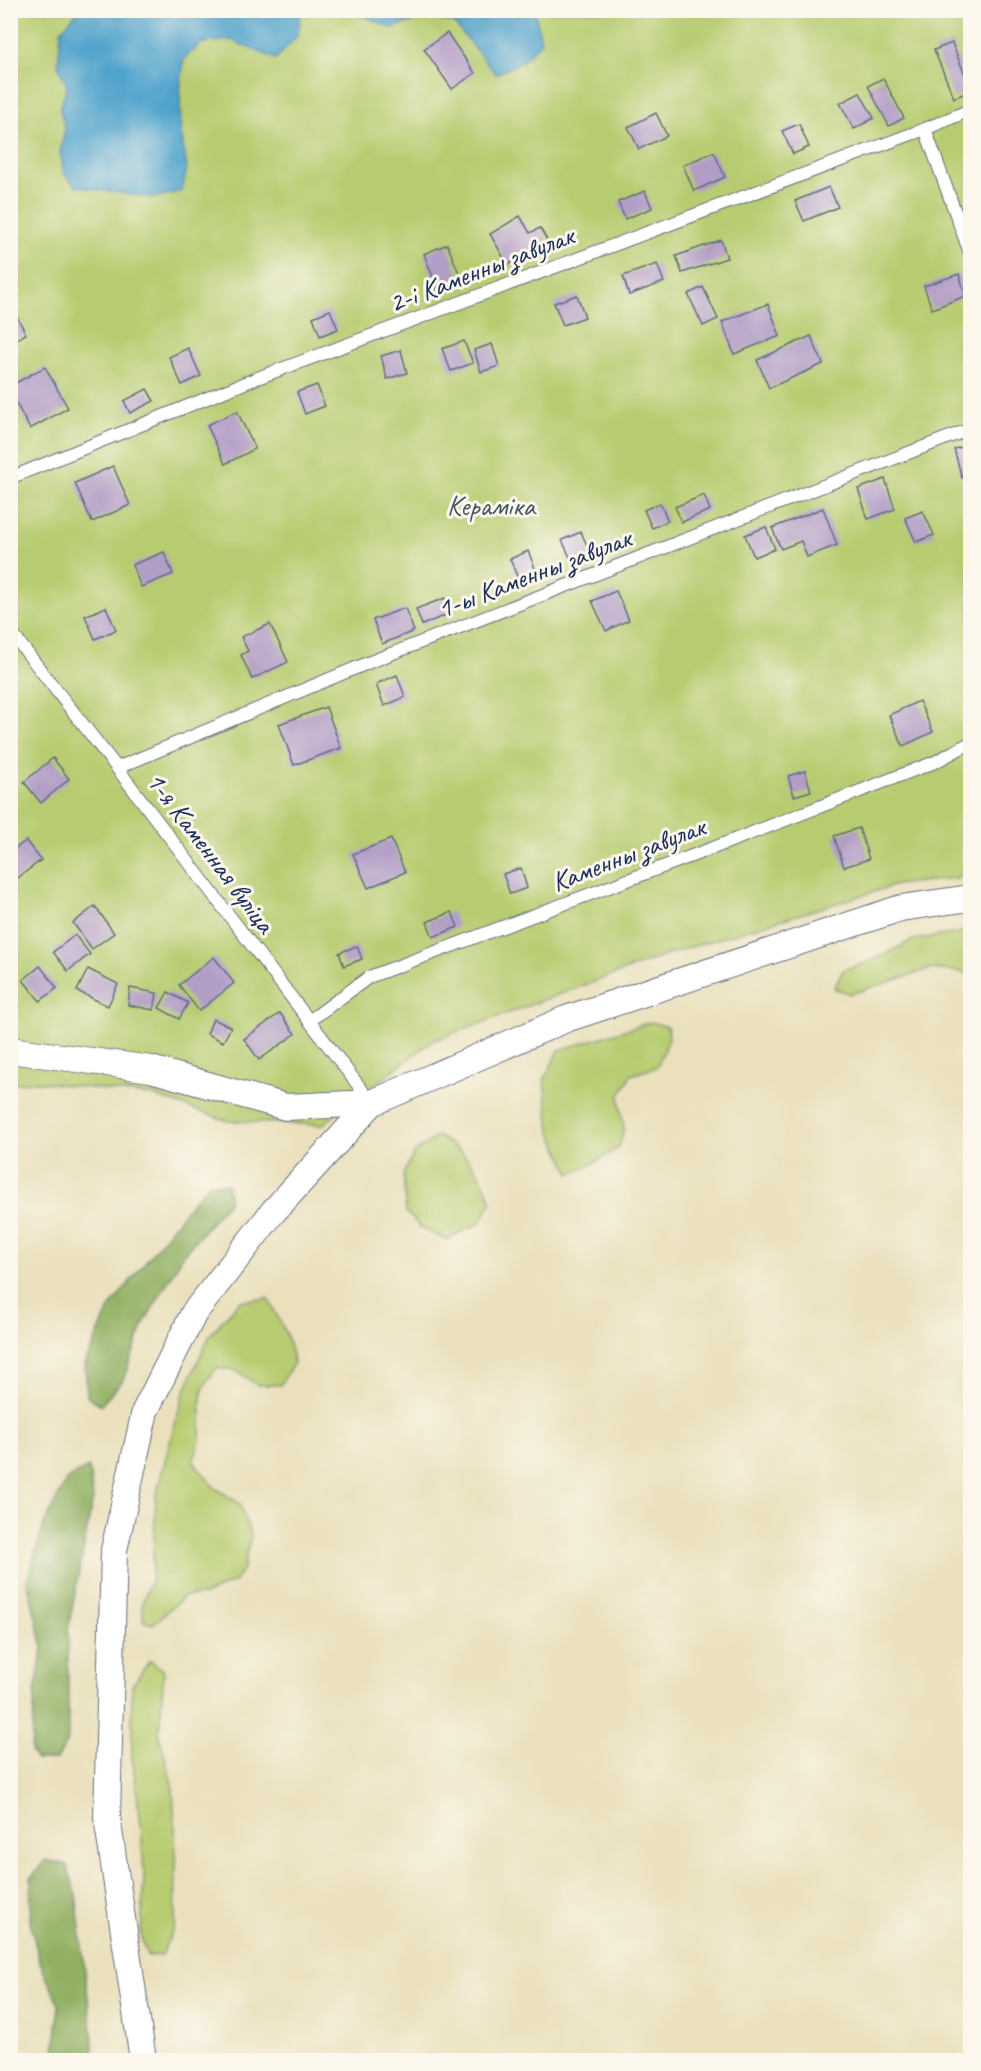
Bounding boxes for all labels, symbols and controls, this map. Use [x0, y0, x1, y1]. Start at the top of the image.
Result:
street label: 2-і Каменны завулак [384, 217, 581, 321]
park label: Кераміка [447, 488, 537, 523]
street label: 1-ы Каменны завулак [432, 519, 639, 627]
street label: 1-я Каменная вуліца [139, 764, 284, 941]
street label: Каменны завулак [546, 808, 712, 900]

